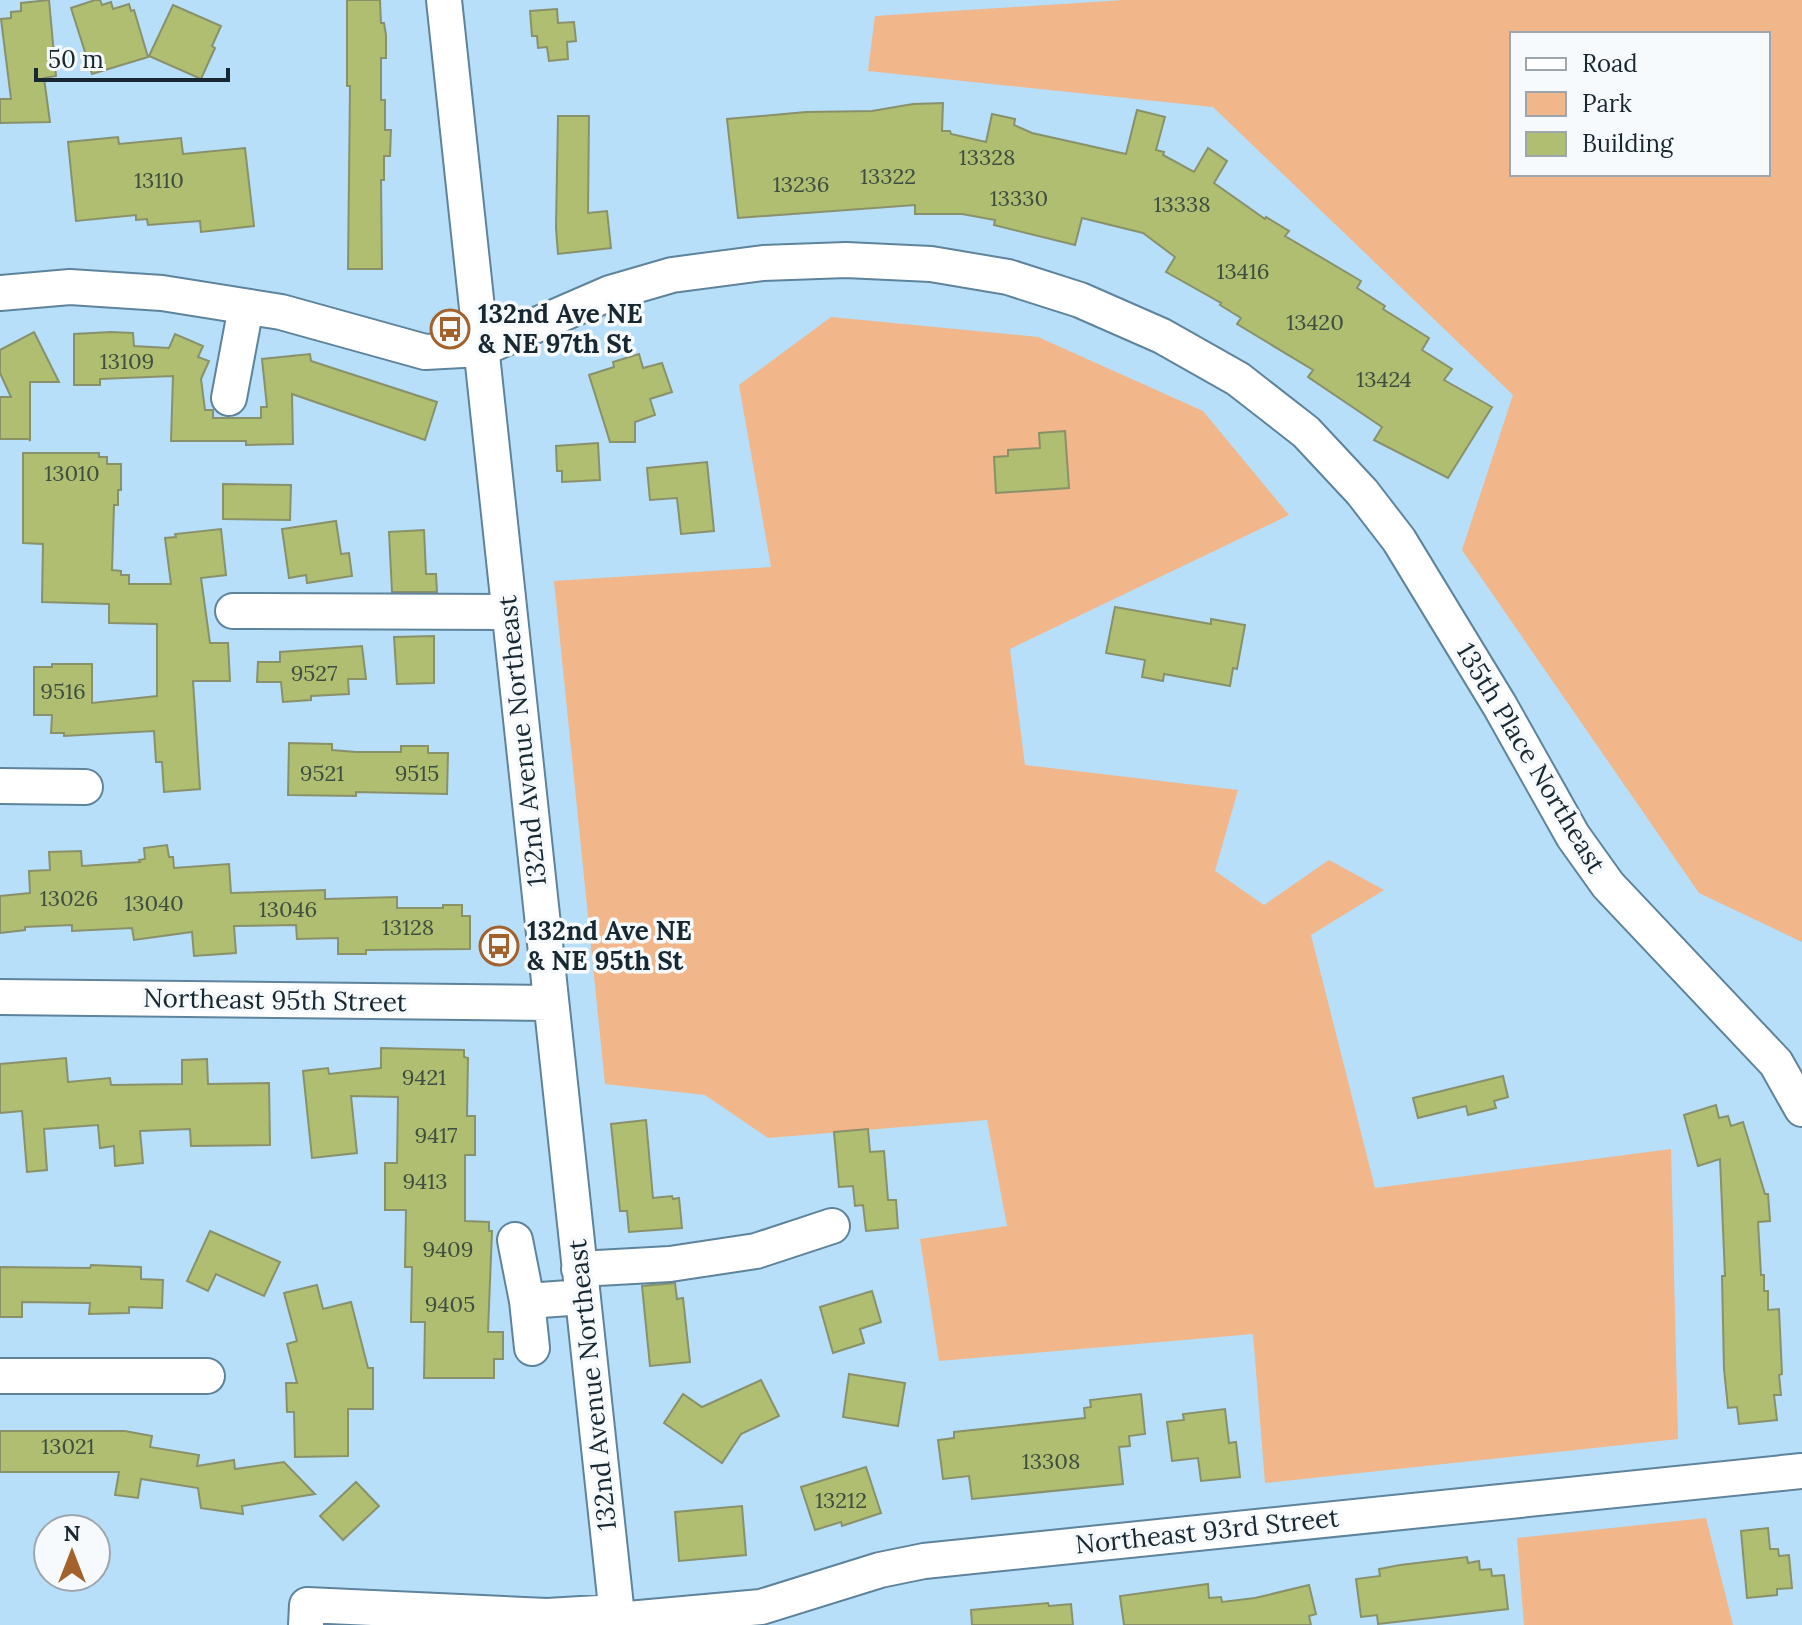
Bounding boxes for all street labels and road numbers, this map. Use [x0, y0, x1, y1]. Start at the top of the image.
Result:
street label: 132nd Avenue Northeast [490, 594, 553, 888]
street label: 135th Place Northeast [1450, 637, 1613, 879]
street label: Northeast 95th Street [143, 981, 407, 1018]
street label: 132nd Avenue Northeast [560, 1238, 623, 1532]
street label: Northeast 93rd Street [1073, 1500, 1340, 1561]

